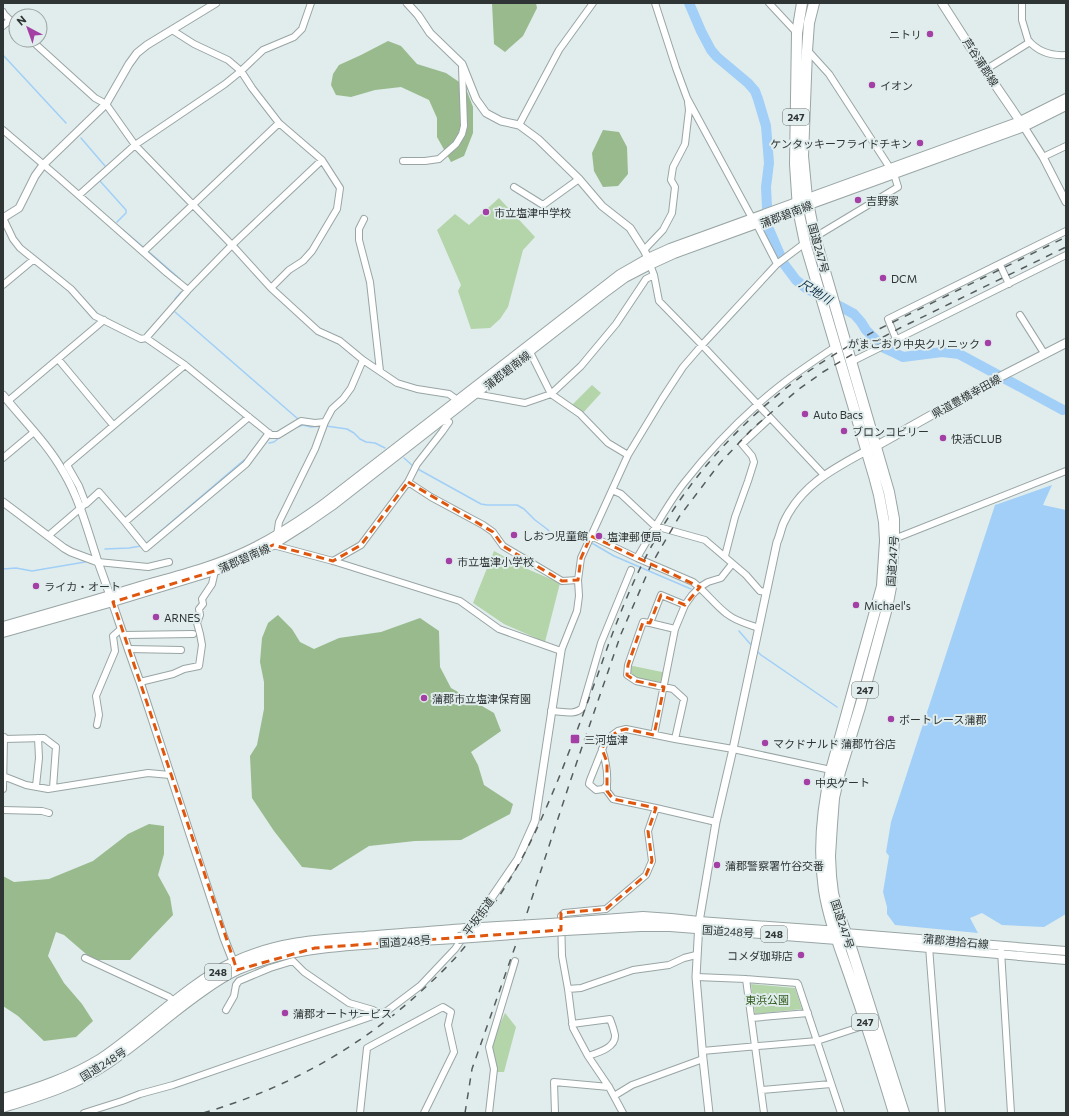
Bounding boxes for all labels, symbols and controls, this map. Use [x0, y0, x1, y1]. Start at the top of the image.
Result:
north arrow [8, 8, 48, 48]
text: N [14, 12, 28, 28]
place label: ニトリ [889, 28, 922, 41]
marker: ニトリ [925, 29, 935, 39]
street label: 芦谷蒲郡線 [961, 35, 1001, 89]
place label: イオン [880, 79, 913, 92]
marker: イオン [867, 80, 877, 90]
road number: 247 [783, 109, 809, 125]
place label: ケンタッキーフライドチキン [770, 137, 912, 150]
marker: ケンタッキーフライドチキン [915, 138, 925, 148]
place label: 吉野家 [866, 194, 899, 207]
marker: 吉野家 [853, 195, 863, 205]
street label: 蒲郡碧南線 [758, 198, 814, 230]
place label: 市立塩津中学校 [494, 206, 571, 219]
marker: 市立塩津中学校 [481, 207, 491, 217]
street label: 国道247号 [806, 222, 832, 274]
place label: DCM [891, 272, 917, 285]
marker: DCM [878, 273, 888, 283]
water label: 尺地川 [797, 276, 837, 307]
place label: がまごおり中央クリニック [848, 337, 980, 350]
marker: がまごおり中央クリニック [983, 338, 993, 348]
street label: 蒲郡碧南線 [481, 348, 533, 392]
street label: 県道豊橋幸田線 [929, 372, 1003, 420]
place label: Auto Bacs [813, 408, 863, 421]
marker: Auto Bacs [800, 409, 810, 419]
place label: ブロンコビリー [852, 425, 929, 438]
marker: ブロンコビリー [839, 426, 849, 436]
place label: 快活CLUB [951, 432, 1002, 445]
marker: 快活CLUB [938, 433, 948, 443]
place label: しおつ児童館 [522, 529, 588, 542]
marker: しおつ児童館 [509, 530, 519, 540]
place label: 塩津郵便局 [607, 530, 662, 543]
marker: 塩津郵便局 [594, 531, 604, 541]
street label: 国道247号 [884, 535, 900, 587]
street label: 蒲郡碧南線 [216, 541, 272, 575]
place label: 市立塩津小学校 [457, 555, 534, 568]
marker: 市立塩津小学校 [444, 556, 454, 566]
place label: ライカ・オート [44, 580, 121, 593]
marker: ライカ・オート [31, 581, 41, 591]
place label: Michael's [864, 599, 911, 612]
marker: Michael's [851, 600, 861, 610]
place label: ARNES [164, 611, 200, 624]
marker: ARNES [151, 612, 161, 622]
road number: 247 [852, 682, 878, 698]
place label: 蒲郡市立塩津保育園 [432, 692, 531, 705]
marker: 蒲郡市立塩津保育園 [419, 693, 429, 703]
place label: ボートレース蒲郡 [899, 713, 986, 726]
marker: ボートレース蒲郡 [886, 714, 896, 724]
marker: 三河塩津 [569, 733, 581, 745]
place label: 三河塩津 [584, 733, 628, 746]
place label: マクドナルド 蒲郡竹谷店 [773, 737, 896, 750]
marker: マクドナルド 蒲郡竹谷店 [760, 738, 770, 748]
place label: 中央ゲート [815, 776, 870, 789]
marker: 中央ゲート [802, 777, 812, 787]
place label: 蒲郡警察署竹谷交番 [725, 859, 824, 872]
marker: 蒲郡警察署竹谷交番 [712, 860, 722, 870]
street label: 平坂街道 [460, 894, 496, 938]
street label: 国道247号 [829, 898, 857, 950]
street label: 国道248号 [702, 923, 754, 939]
road number: 248 [761, 926, 787, 942]
street label: 蒲郡港拾石線 [923, 932, 989, 950]
street label: 国道248号 [379, 933, 431, 949]
place label: コメダ珈琲店 [727, 949, 793, 962]
marker: コメダ珈琲店 [796, 950, 806, 960]
road number: 248 [205, 964, 231, 980]
park label: 東浜公園 [745, 993, 789, 1006]
place label: 蒲郡オートサービス [293, 1007, 392, 1020]
marker: 蒲郡オートサービス [280, 1008, 290, 1018]
road number: 247 [852, 1014, 878, 1030]
street label: 国道248号 [77, 1045, 129, 1083]

